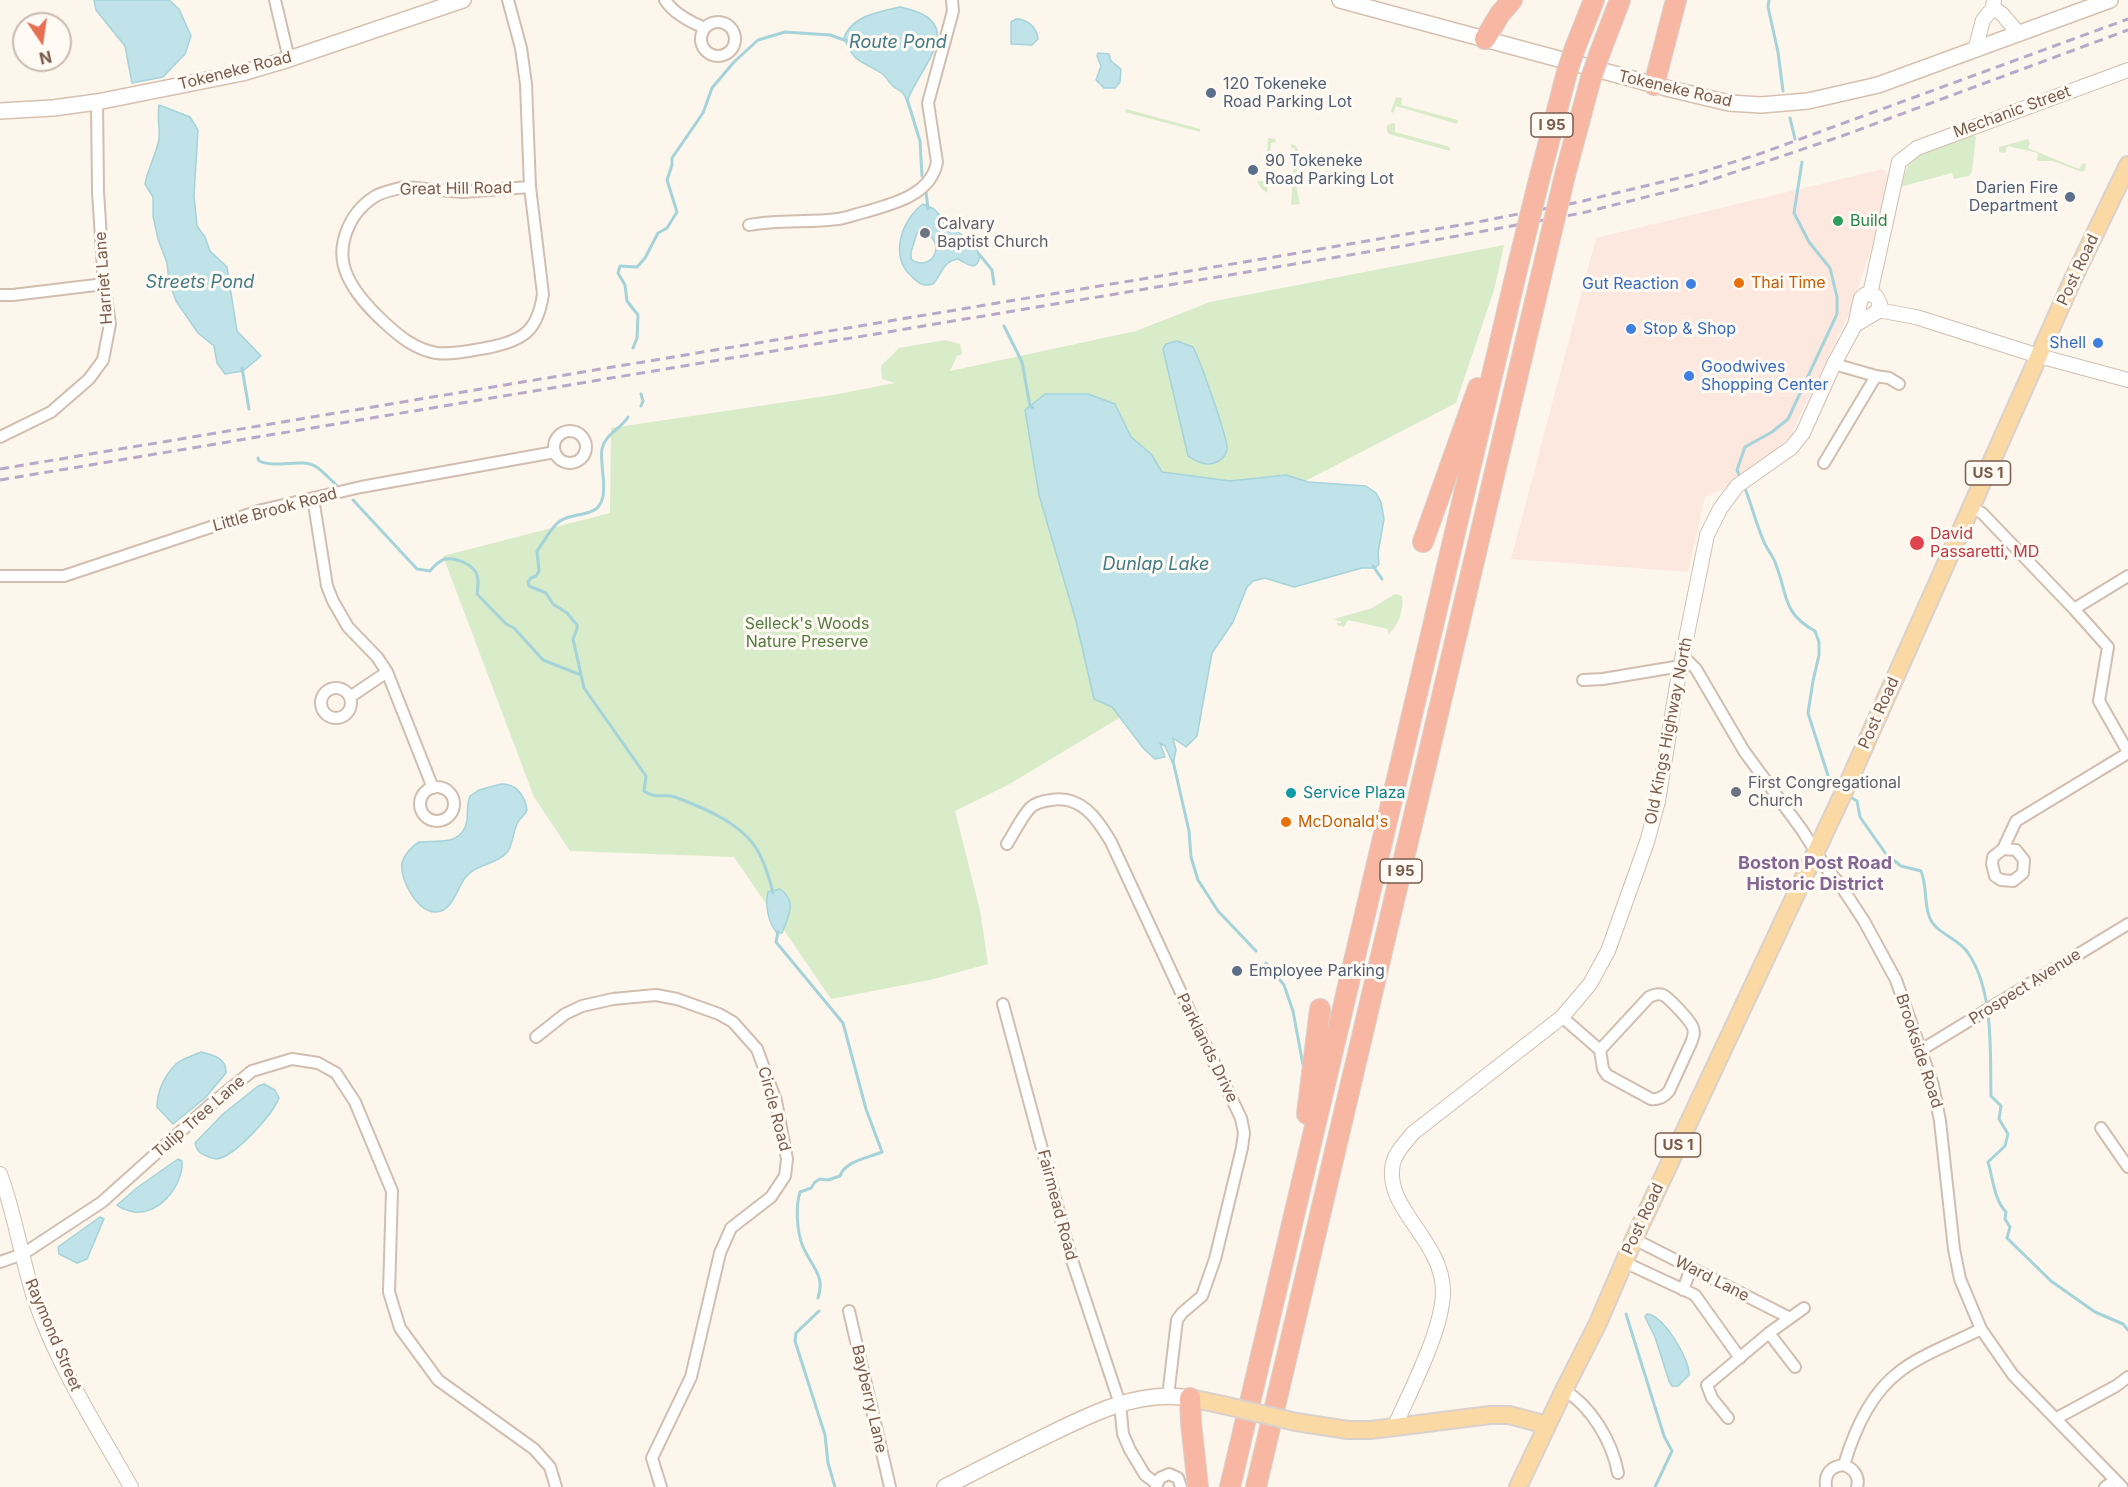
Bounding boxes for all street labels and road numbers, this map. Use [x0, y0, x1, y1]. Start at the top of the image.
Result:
street label: Tokeneke Road [176, 48, 294, 94]
street label: Tokeneke Road [1616, 67, 1734, 111]
street label: Mechanic Street [1951, 82, 2073, 142]
road number: I 95 [1531, 113, 1573, 137]
street label: Great Hill Road [400, 178, 512, 200]
street label: Harriet Lane [91, 231, 117, 325]
street label: Post Road [2053, 231, 2103, 309]
road number: US 1 [1966, 461, 2010, 485]
street label: Little Brook Road [211, 484, 339, 536]
street label: Old Kings Highway North [1641, 636, 1697, 826]
street label: Post Road [1855, 674, 1903, 752]
road number: I 95 [1380, 859, 1422, 883]
street label: Prospect Avenue [1966, 945, 2084, 1029]
street label: Parklands Drive [1172, 990, 1242, 1106]
street label: Brookside Road [1892, 992, 1946, 1110]
street label: Circle Road [753, 1065, 795, 1153]
street label: Tulip Tree Lane [149, 1072, 249, 1162]
road number: US 1 [1656, 1133, 1700, 1157]
street label: Fairmead Road [1033, 1148, 1081, 1262]
street label: Post Road [1618, 1180, 1668, 1258]
street label: Ward Lane [1672, 1252, 1752, 1306]
street label: Raymond Street [21, 1276, 85, 1394]
street label: Bayberry Lane [847, 1343, 891, 1455]

